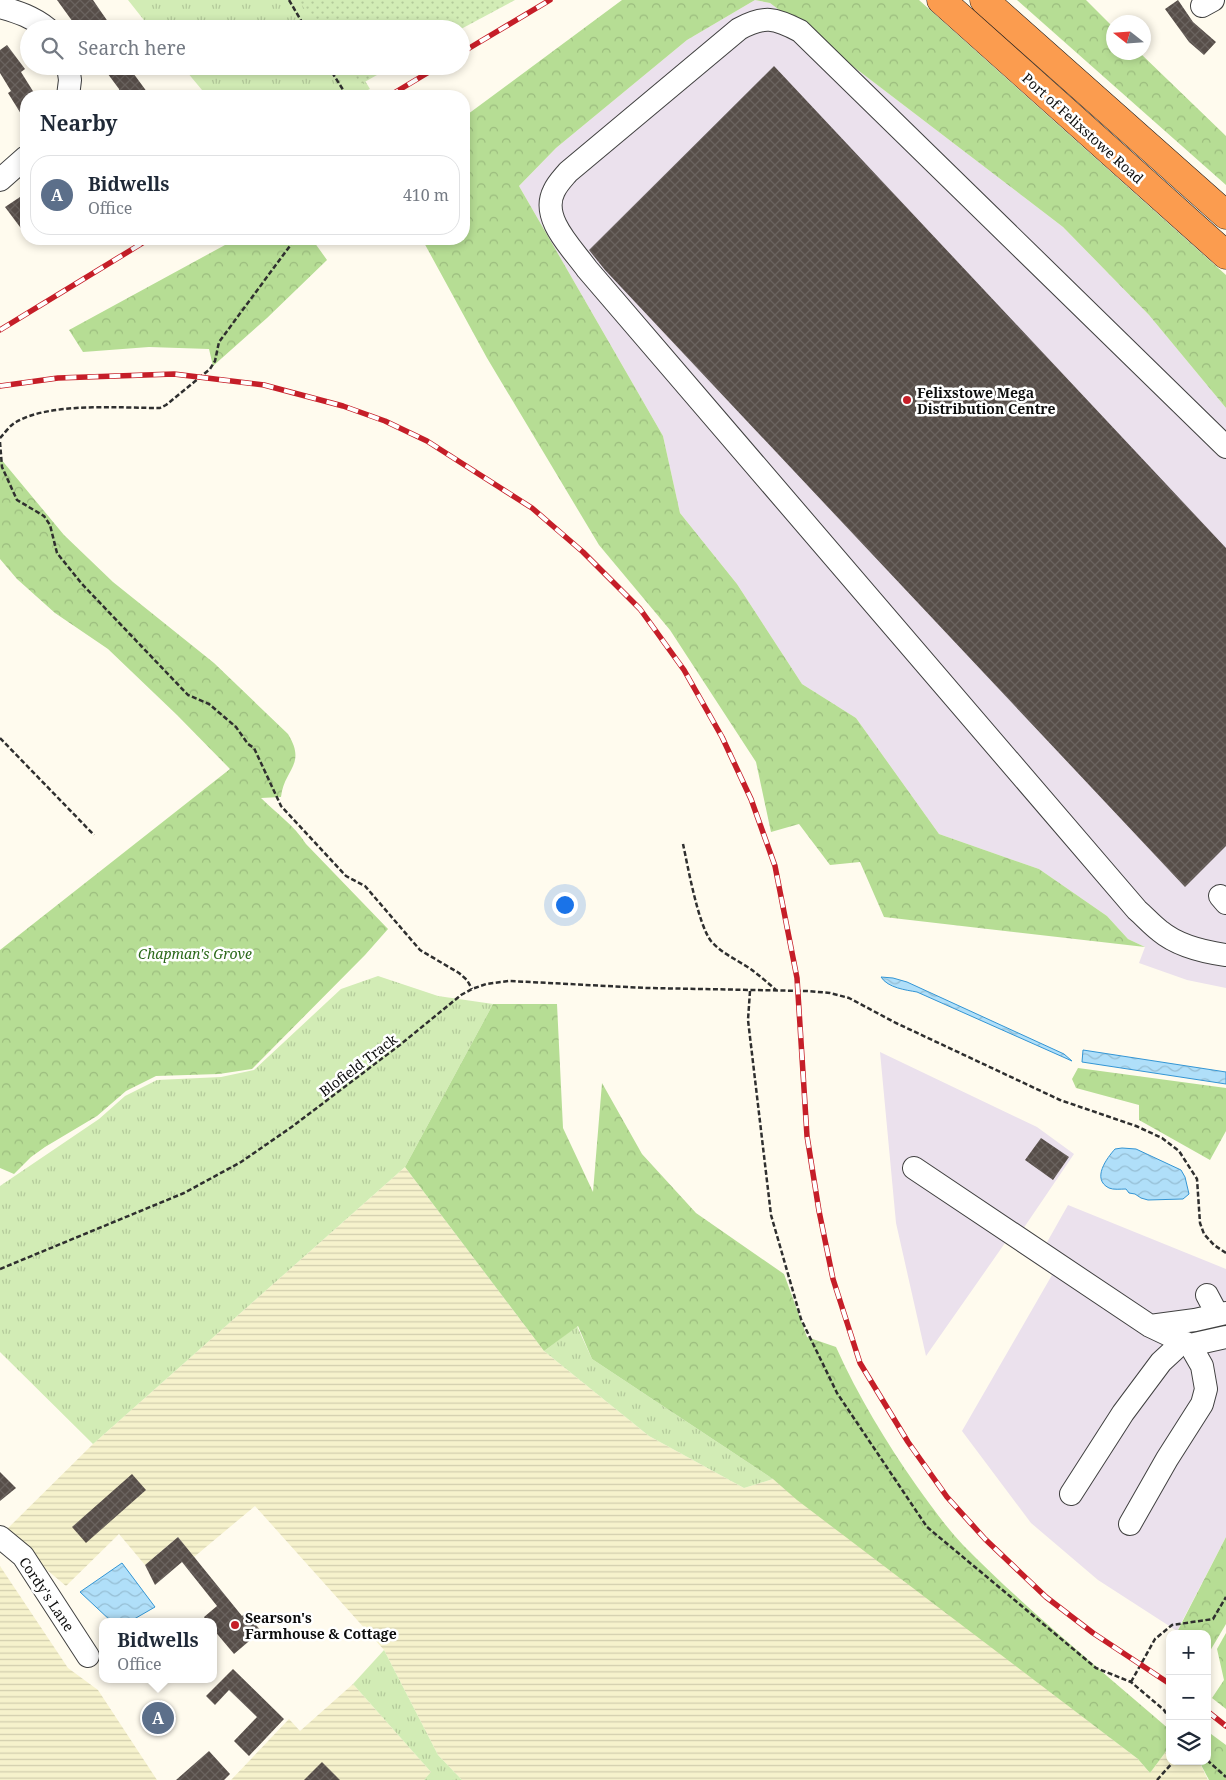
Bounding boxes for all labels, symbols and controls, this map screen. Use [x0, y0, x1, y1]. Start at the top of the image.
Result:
north arrow [1106, 15, 1151, 60]
search box [20, 20, 470, 75]
icon: search [38, 34, 66, 62]
text: Search here [78, 35, 186, 61]
street label: Port of Felixstowe Road [1018, 68, 1148, 188]
text: Nearby [40, 109, 118, 137]
text: Bidwells [88, 171, 169, 197]
text: A [51, 184, 63, 206]
text: 410 m [403, 184, 449, 206]
text: Office [88, 197, 132, 219]
place label: Felixstowe Mega Distribution Centre [917, 383, 1056, 418]
marker: Felixstowe Mega Distribution Centre [901, 394, 913, 406]
your location [552, 892, 578, 918]
park label: Chapman's Grove [138, 944, 252, 963]
street label: Blofield Track [315, 1029, 401, 1101]
street label: Cordy's Lane [15, 1553, 79, 1635]
place label: Searson's Farmhouse & Cottage [245, 1608, 397, 1643]
popup [99, 1618, 217, 1683]
marker: Searson's Farmhouse & Cottage [229, 1619, 241, 1631]
text: Bidwells [117, 1627, 199, 1653]
map controls [1166, 1630, 1211, 1765]
button: + [1166, 1630, 1211, 1675]
text: Office [117, 1653, 162, 1675]
button: − [1166, 1675, 1211, 1720]
pin: A [142, 1699, 174, 1737]
button: layers [1166, 1720, 1211, 1765]

